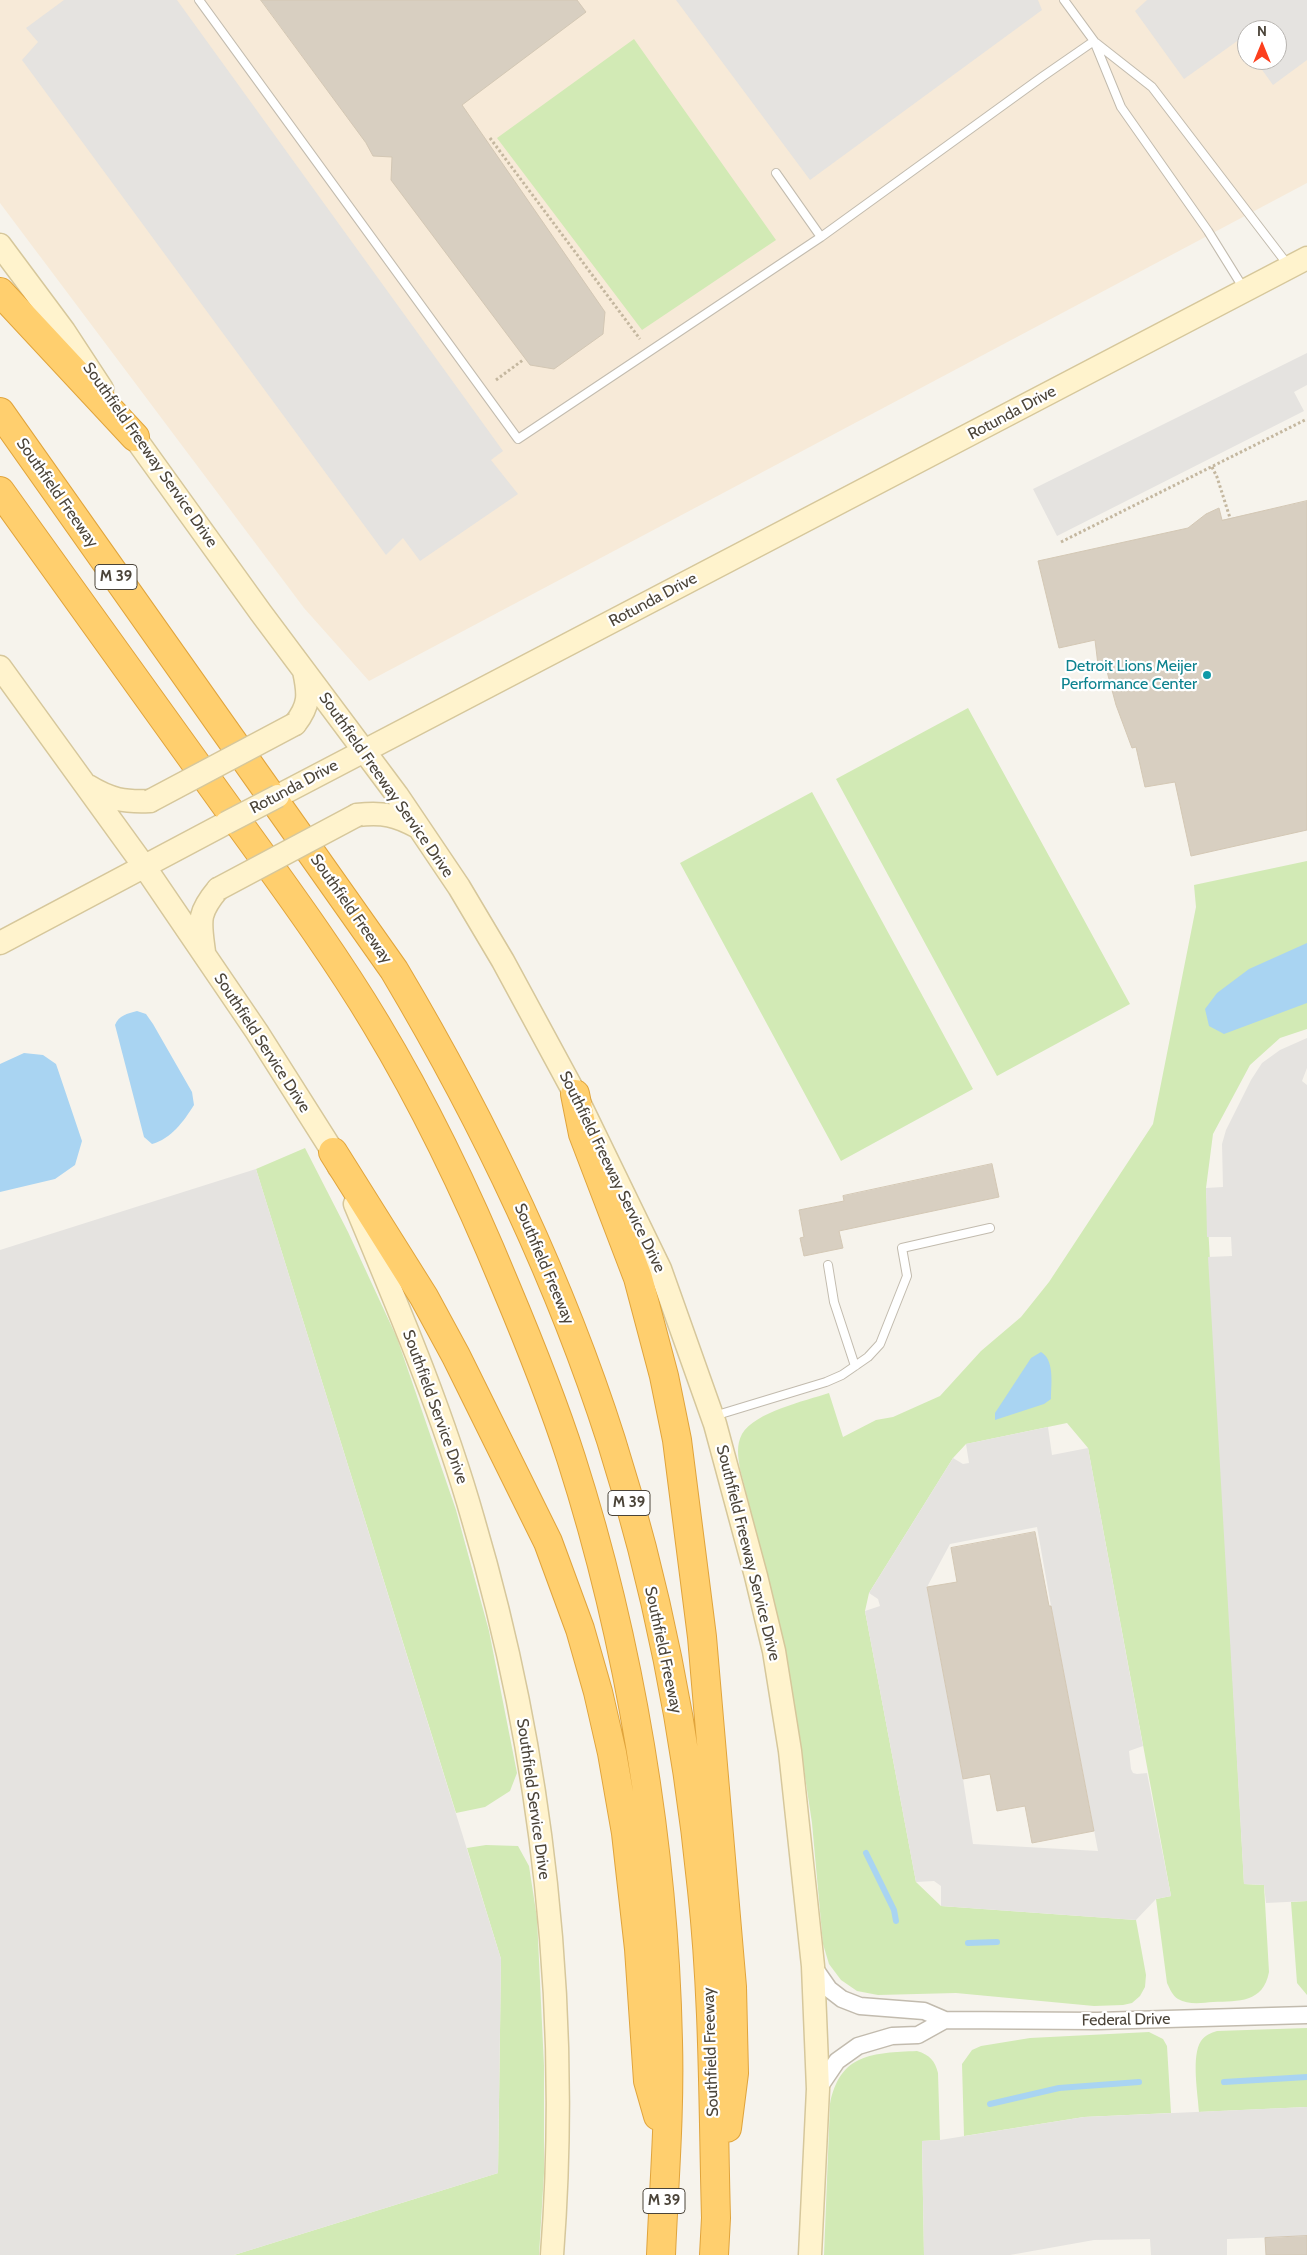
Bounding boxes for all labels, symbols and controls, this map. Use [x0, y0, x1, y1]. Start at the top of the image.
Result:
north arrow [1237, 20, 1287, 70]
text: N [1257, 22, 1267, 40]
street label: Southfield Freeway Service Drive [79, 359, 221, 551]
street label: Rotunda Drive [965, 382, 1059, 444]
street label: Southfield Freeway [12, 434, 102, 552]
road number: M 39 [95, 564, 137, 590]
street label: Rotunda Drive [606, 569, 700, 631]
place label: Detroit Lions Meijer Performance Center [1061, 656, 1197, 694]
marker: Detroit Lions Meijer Performance Center [1201, 669, 1213, 681]
street label: Southfield Freeway Service Drive [315, 689, 457, 881]
street label: Rotunda Drive [247, 756, 341, 818]
street label: Southfield Freeway [306, 850, 396, 968]
street label: Southfield Service Drive [210, 970, 314, 1116]
street label: Southfield Freeway Service Drive [555, 1068, 669, 1276]
street label: Southfield Freeway [510, 1201, 578, 1327]
street label: Southfield Service Drive [398, 1327, 472, 1487]
street label: Southfield Freeway Service Drive [712, 1443, 784, 1663]
road number: M 39 [608, 1490, 650, 1516]
street label: Southfield Freeway [640, 1585, 686, 1715]
street label: Southfield Service Drive [512, 1717, 554, 1881]
street label: Southfield Freeway [699, 1987, 723, 2117]
street label: Federal Drive [1081, 2010, 1171, 2030]
road number: M 39 [643, 2188, 685, 2214]

